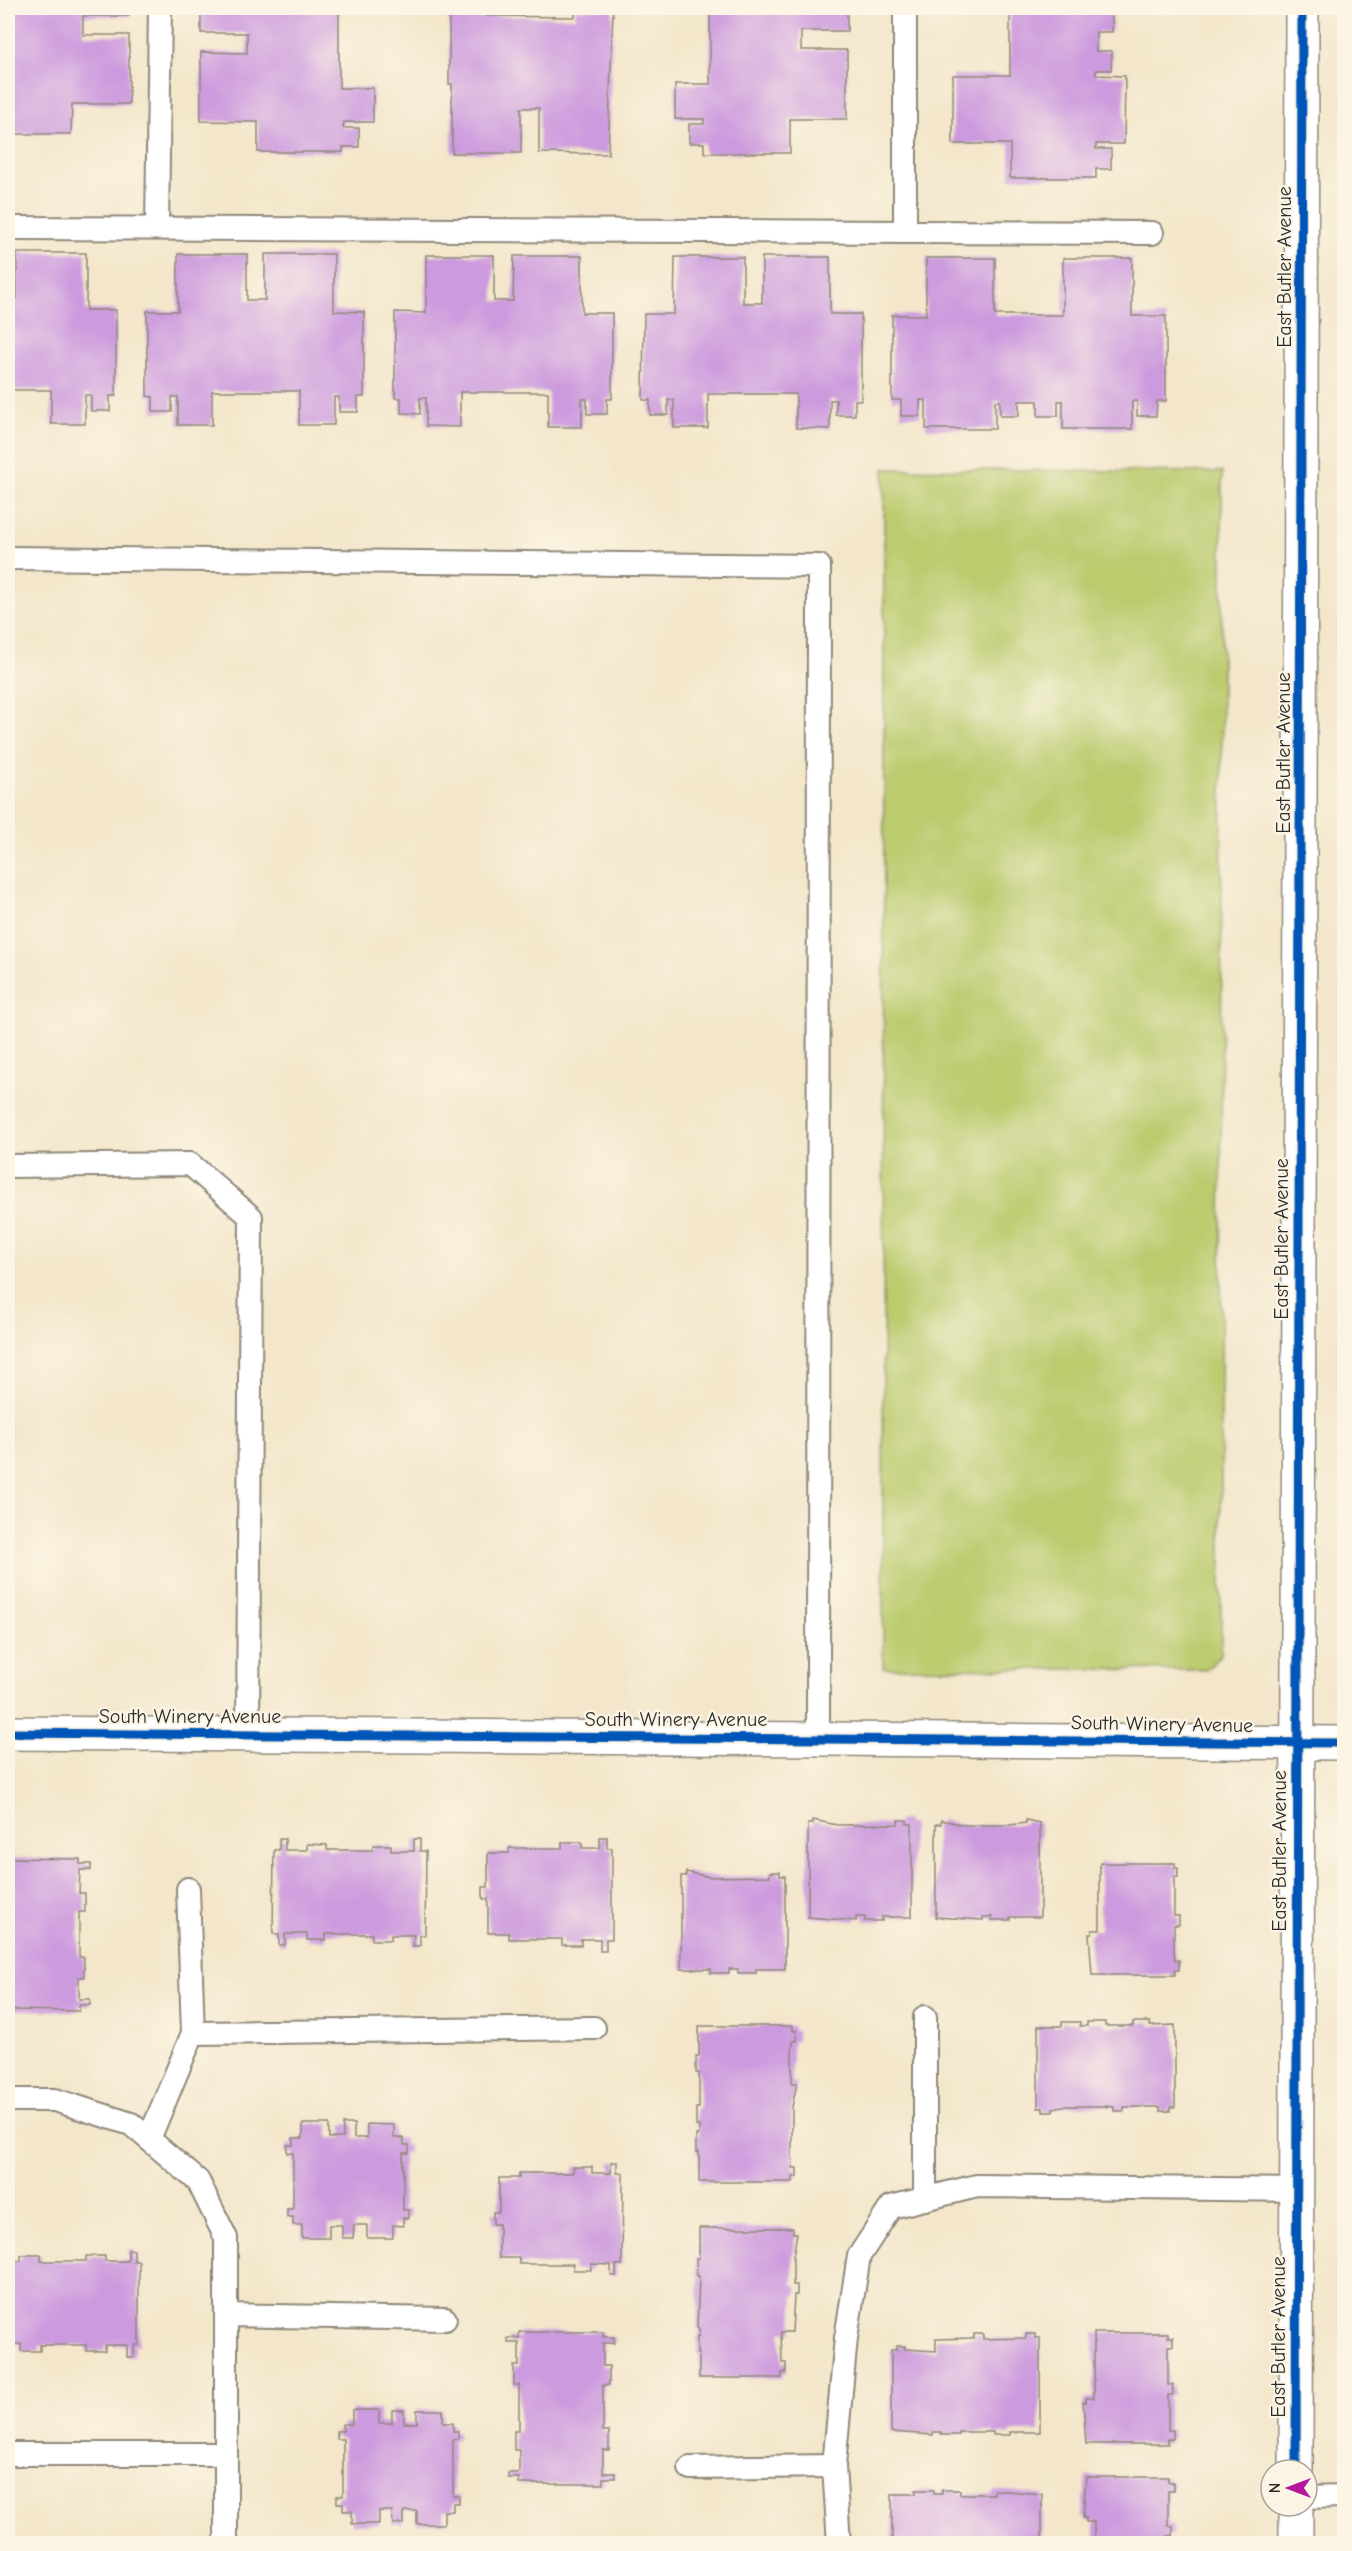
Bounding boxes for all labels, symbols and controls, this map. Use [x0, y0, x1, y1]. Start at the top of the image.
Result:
street label: East Butler Avenue [1273, 186, 1296, 348]
street label: East Butler Avenue [1272, 672, 1295, 834]
street label: East Butler Avenue [1270, 1158, 1293, 1320]
street label: South Winery Avenue [99, 1705, 281, 1728]
street label: South Winery Avenue [585, 1708, 767, 1731]
street label: South Winery Avenue [1071, 1711, 1253, 1737]
street label: East Butler Avenue [1268, 1770, 1291, 1932]
street label: East Butler Avenue [1267, 2256, 1290, 2418]
north arrow [1259, 2458, 1319, 2518]
text: N [1266, 2483, 1284, 2493]

